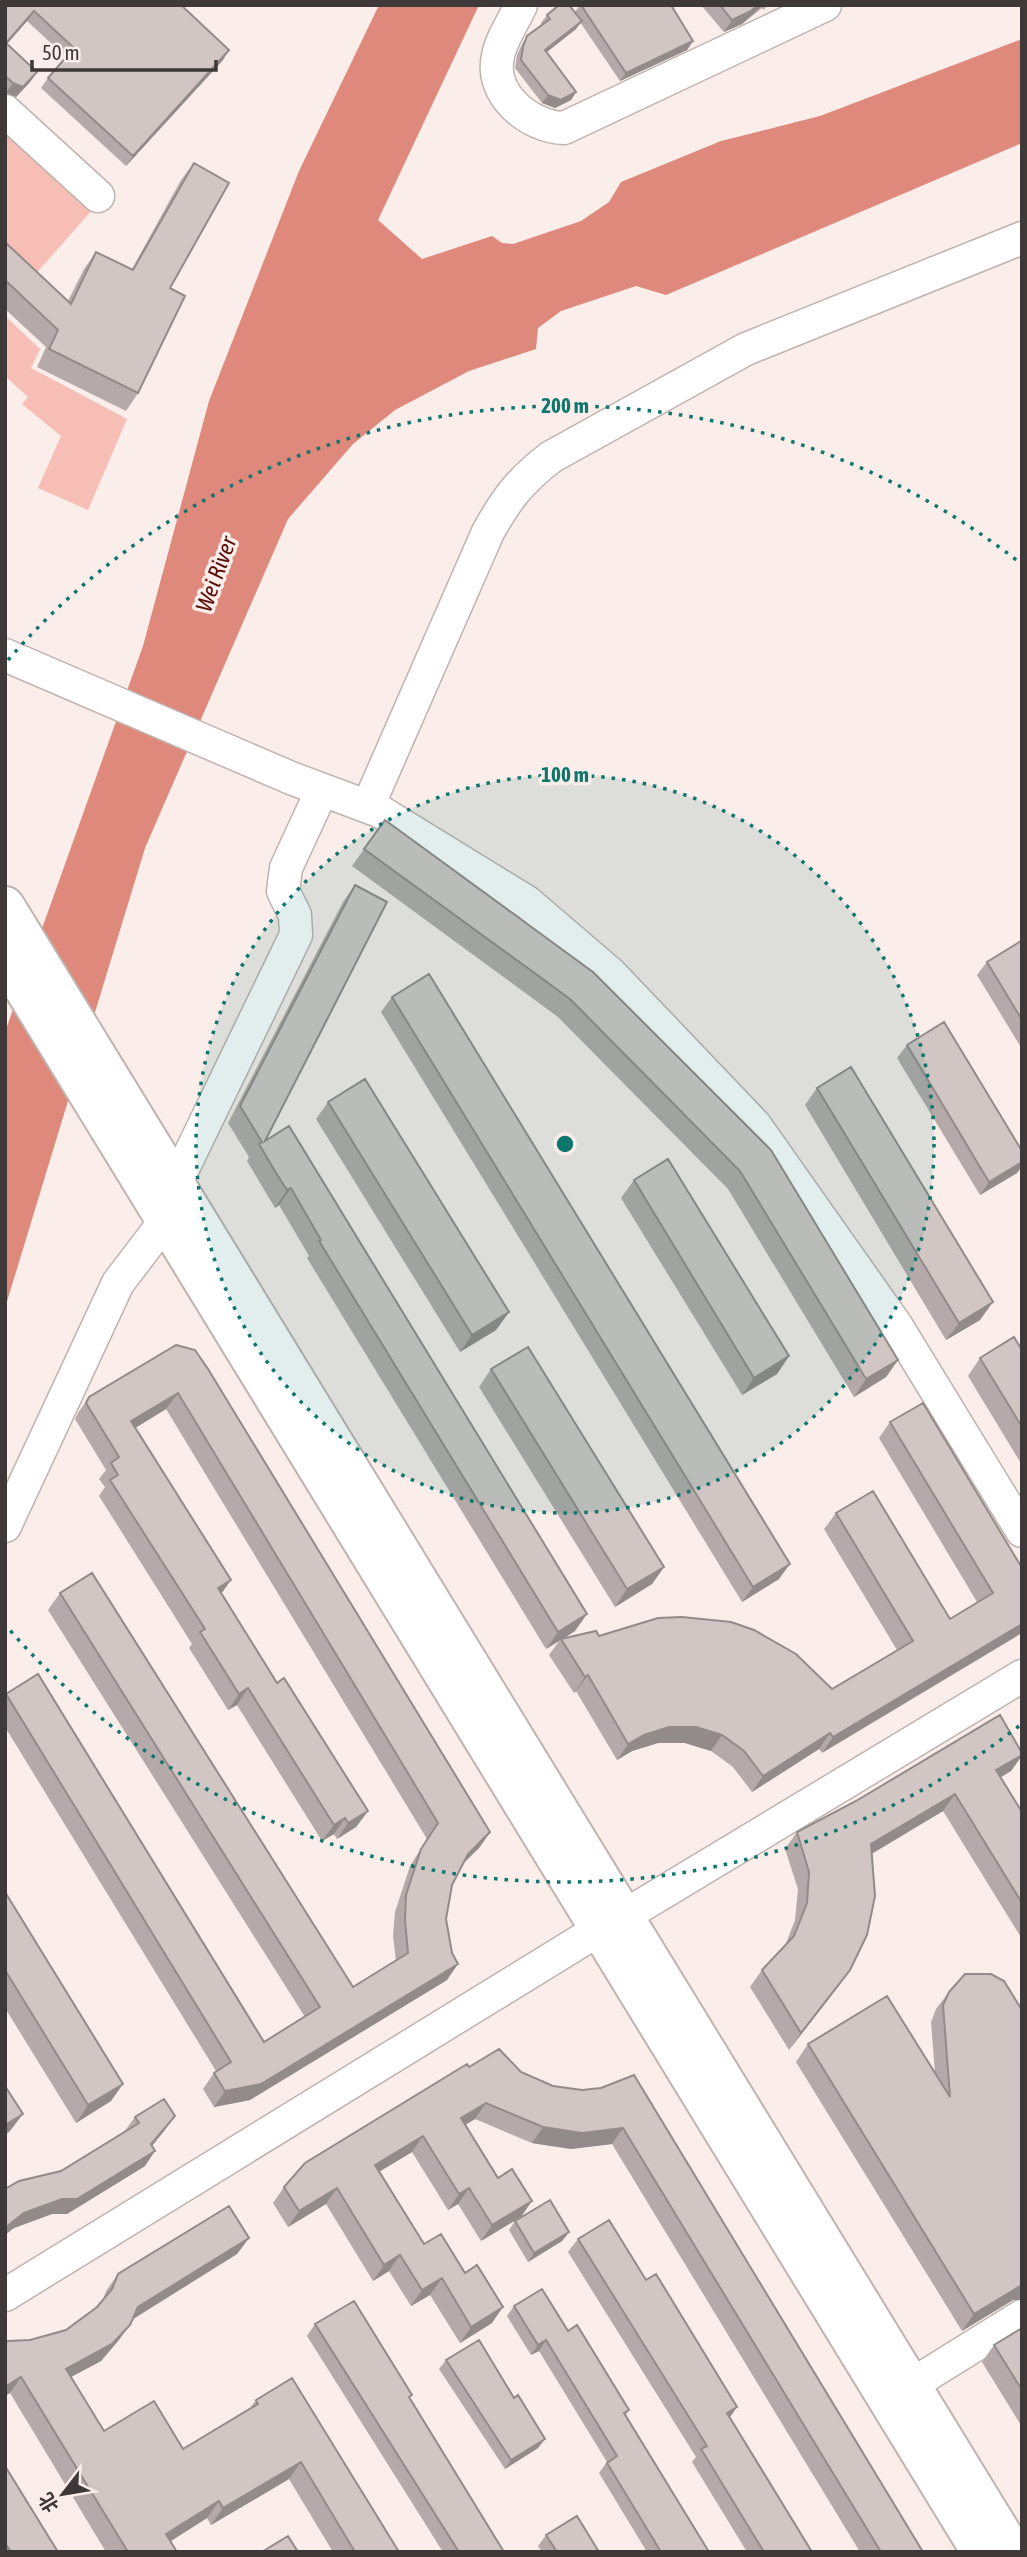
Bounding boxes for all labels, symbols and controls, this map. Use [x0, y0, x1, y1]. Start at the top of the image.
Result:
scale bar [32, 28, 215, 72]
text: 50 m [42, 40, 80, 64]
text: 200 m [541, 393, 589, 417]
water label: Wei River [190, 532, 242, 615]
text: 100 m [541, 762, 589, 786]
centre of rings [553, 1132, 577, 1156]
north arrow [28, 2459, 98, 2529]
text: 北 [34, 2489, 63, 2517]

